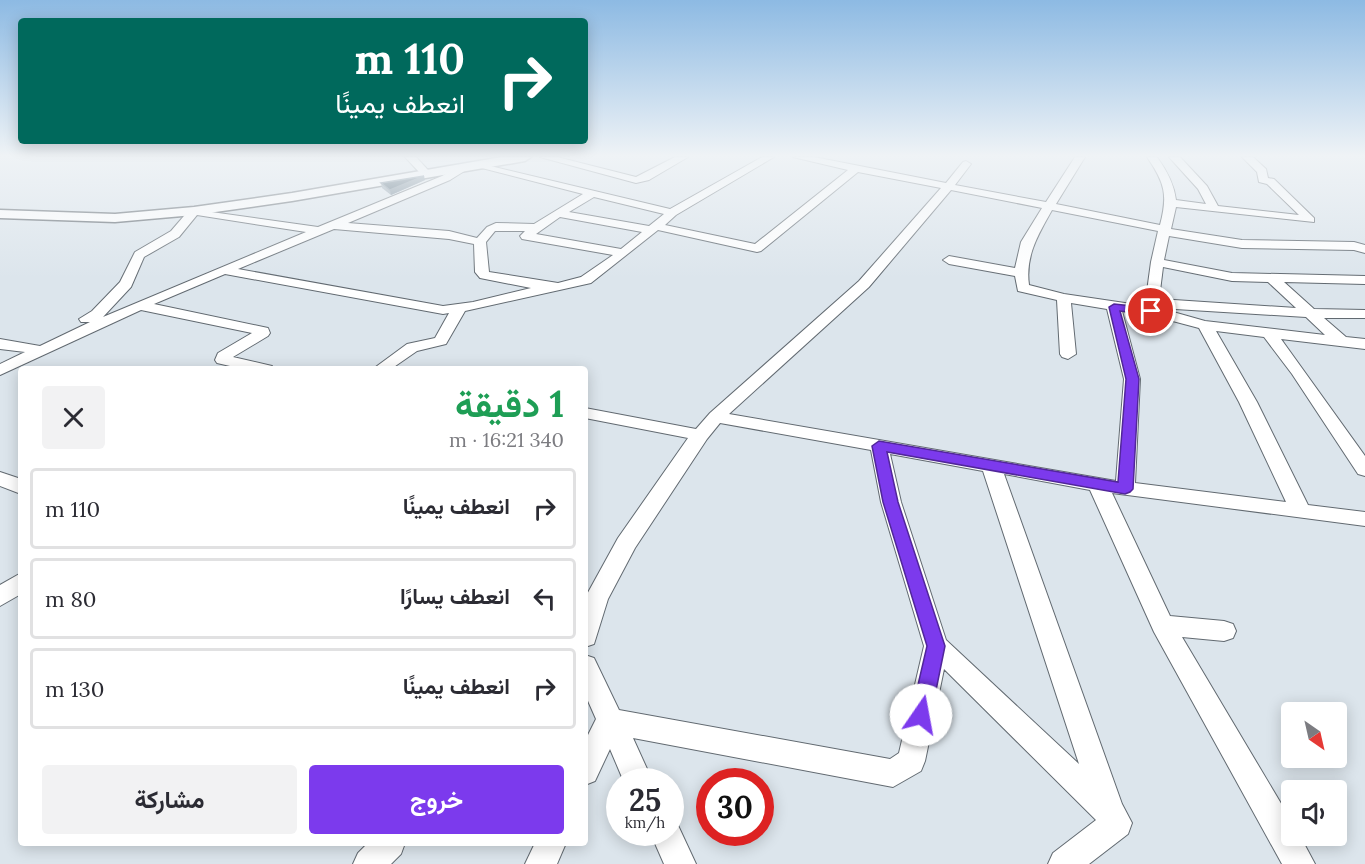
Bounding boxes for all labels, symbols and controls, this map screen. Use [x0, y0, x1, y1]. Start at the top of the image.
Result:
text: 110 m [354, 32, 465, 86]
icon: right [486, 42, 564, 120]
text: انعطف يمينًا [335, 86, 465, 120]
pin [1125, 285, 1176, 336]
icon: arrive [1134, 294, 1167, 327]
text: 1 دقيقة [455, 381, 564, 427]
button: close [42, 386, 105, 449]
text: 340 m · 16:21 [449, 427, 564, 452]
text: انعطف يمينًا [403, 492, 510, 520]
icon: right [528, 492, 561, 525]
text: 110 m [45, 495, 100, 523]
text: انعطف يسارًا [400, 582, 510, 610]
icon: left [528, 582, 561, 615]
text: 80 m [45, 585, 97, 613]
text: انعطف يمينًا [403, 672, 510, 700]
icon: right [528, 672, 561, 705]
text: 130 m [45, 675, 104, 703]
position arrow [889, 683, 953, 747]
north arrow [1281, 702, 1347, 768]
map controls [1281, 702, 1347, 846]
button: مشاركة [42, 765, 297, 834]
button: خروج [309, 765, 564, 834]
speed limit sign: 30 [696, 768, 774, 846]
button: sound [1281, 780, 1347, 846]
text: 25 [629, 781, 661, 819]
text: km/h [625, 813, 665, 832]

